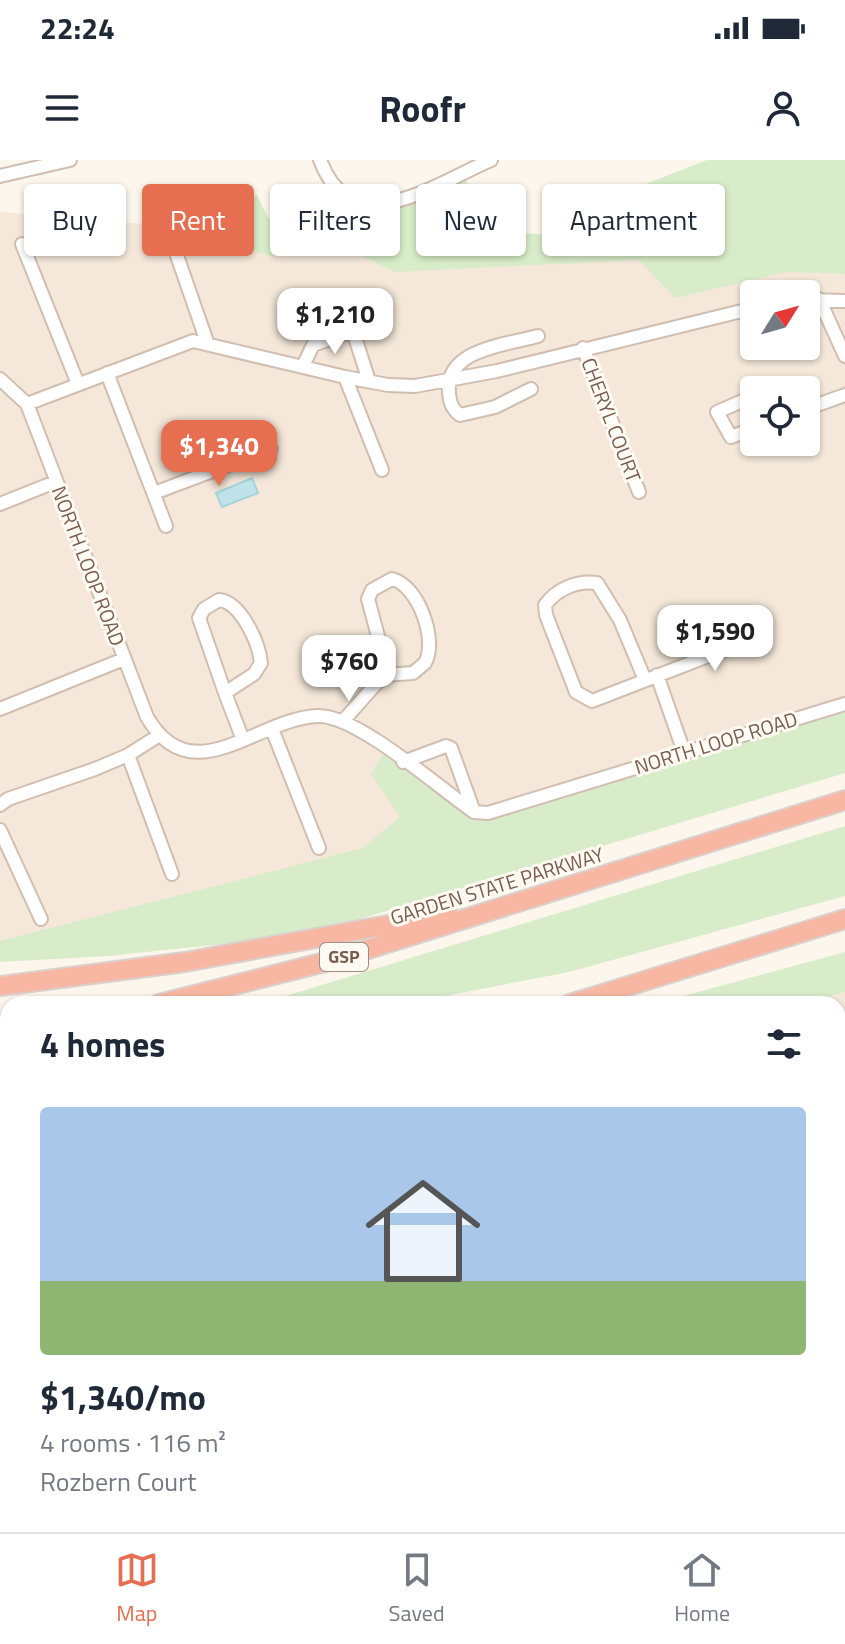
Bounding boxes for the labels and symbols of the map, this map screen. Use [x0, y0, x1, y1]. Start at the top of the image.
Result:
north arrow [740, 280, 820, 360]
pin: $1,210 [270, 288, 400, 356]
street label: CHERYL COURT [573, 353, 650, 487]
pin: $1,340 [154, 420, 284, 488]
street label: NORTH LOOP ROAD [44, 481, 133, 650]
pin: $1,590 [650, 605, 780, 673]
pin: $760 [302, 635, 396, 703]
street label: NORTH LOOP ROAD [630, 703, 801, 782]
street label: GARDEN STATE PARKWAY [386, 838, 608, 933]
road number: GSP [320, 943, 368, 971]

